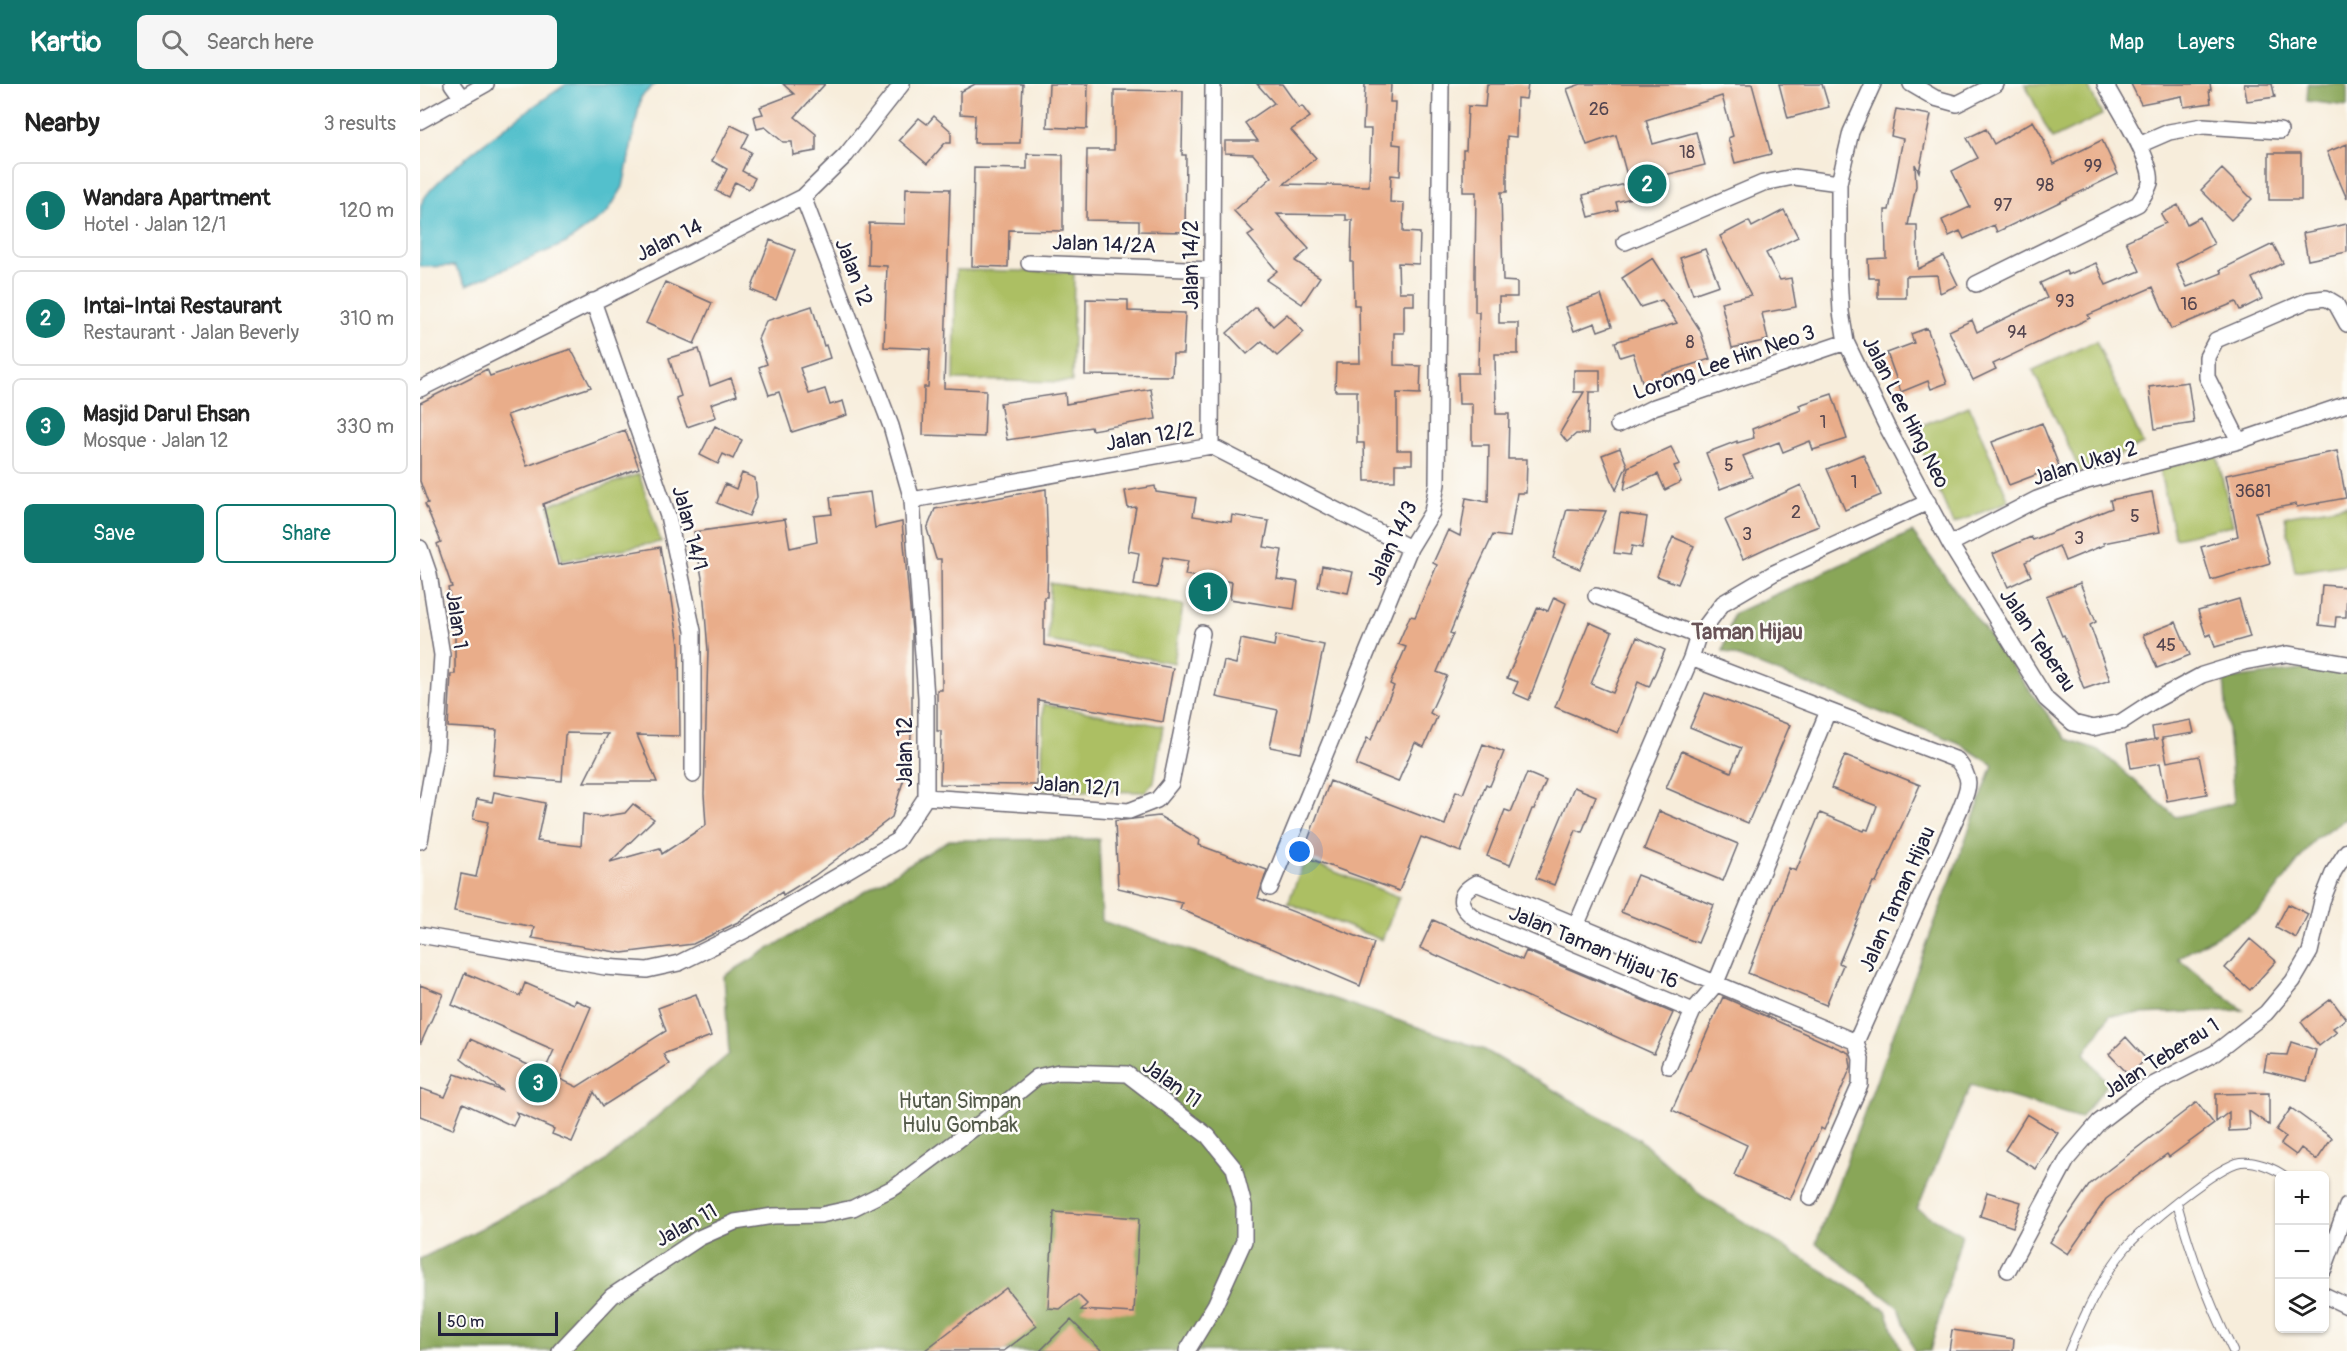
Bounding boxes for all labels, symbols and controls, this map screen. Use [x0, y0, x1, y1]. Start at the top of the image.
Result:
search box [137, 15, 557, 69]
text: Kartio [30, 25, 101, 60]
icon: search [158, 26, 191, 59]
text: Search here [206, 28, 314, 56]
text: Map [2109, 29, 2144, 56]
text: Layers [2177, 29, 2235, 56]
text: Share [2268, 29, 2317, 56]
house number: 26 [1589, 98, 1609, 121]
text: Nearby [24, 107, 100, 139]
text: 3 results [324, 111, 396, 136]
house number: 18 [1679, 141, 1695, 164]
house number: 99 [2084, 155, 2102, 178]
pin: 2 [1628, 162, 1666, 206]
house number: 98 [2036, 174, 2054, 197]
text: Wandara Apartment [83, 184, 270, 212]
house number: 97 [1994, 194, 2013, 217]
text: 1 [42, 198, 49, 223]
text: 120 m [339, 198, 394, 223]
text: Hotel · Jalan 12/1 [83, 212, 226, 237]
street label: Jalan 14 [631, 213, 707, 268]
street label: Jalan 14/2 [1178, 220, 1205, 310]
street label: Jalan 14/2A [1052, 229, 1156, 260]
street label: Jalan 12 [828, 234, 879, 310]
house number: 93 [2055, 290, 2075, 313]
text: Intai-Intai Restaurant [83, 292, 282, 320]
house number: 16 [2180, 293, 2198, 316]
text: 2 [40, 306, 51, 331]
text: 310 m [339, 306, 394, 331]
street label: Lorong Lee Hin Neo 3 [1630, 319, 1819, 406]
text: Restaurant · Jalan Beverly [83, 320, 299, 345]
house number: 94 [2007, 321, 2027, 344]
house number: 8 [1685, 331, 1695, 354]
street label: Jalan Lee Hing Neo [1856, 332, 1956, 493]
text: Masjid Darul Ehsan [83, 400, 250, 428]
house number: 1 [1819, 411, 1827, 434]
text: 3 [40, 414, 51, 439]
text: 330 m [336, 414, 394, 439]
street label: Jalan 12/2 [1104, 415, 1197, 458]
text: Mosque · Jalan 12 [83, 428, 229, 453]
street label: Jalan Ukay 2 [2030, 435, 2141, 492]
house number: 5 [1724, 454, 1734, 477]
house number: 1 [1850, 471, 1858, 494]
house number: 3681 [2235, 480, 2271, 503]
street label: Jalan 14/1 [665, 483, 714, 573]
street label: Jalan 14/3 [1361, 497, 1424, 590]
house number: 2 [1791, 501, 1801, 524]
button: Save [24, 504, 204, 563]
button: Share [216, 504, 396, 563]
house number: 5 [2130, 505, 2140, 528]
house number: 3 [1742, 523, 1752, 546]
house number: 3 [2074, 527, 2084, 550]
pin: 1 [1188, 570, 1228, 614]
street label: Jalan Teberau [1993, 583, 2082, 697]
street label: Jalan 1 [439, 589, 474, 651]
district label: Taman Hijau [1690, 618, 1803, 646]
house number: 45 [2156, 634, 2176, 657]
street label: Jalan 12 [892, 717, 919, 787]
street label: Jalan 12/1 [1033, 770, 1121, 803]
street label: Jalan Taman Hijau [1853, 822, 1942, 976]
your location [1285, 837, 1314, 866]
street label: Jalan Taman Hijau 16 [1505, 899, 1683, 995]
street label: Jalan Teberau 1 [2098, 1012, 2224, 1105]
street label: Jalan 11 [1137, 1053, 1207, 1114]
pin: 3 [518, 1060, 558, 1106]
park label: Hutan Simpan Hulu Gombak [899, 1088, 1021, 1139]
map controls [2275, 1171, 2329, 1333]
button: + [2275, 1171, 2329, 1225]
street label: Jalan 11 [650, 1197, 722, 1253]
button: − [2275, 1225, 2329, 1279]
button: layers [2275, 1279, 2329, 1333]
scale bar [438, 1309, 558, 1336]
text: 50 m [447, 1312, 484, 1332]

